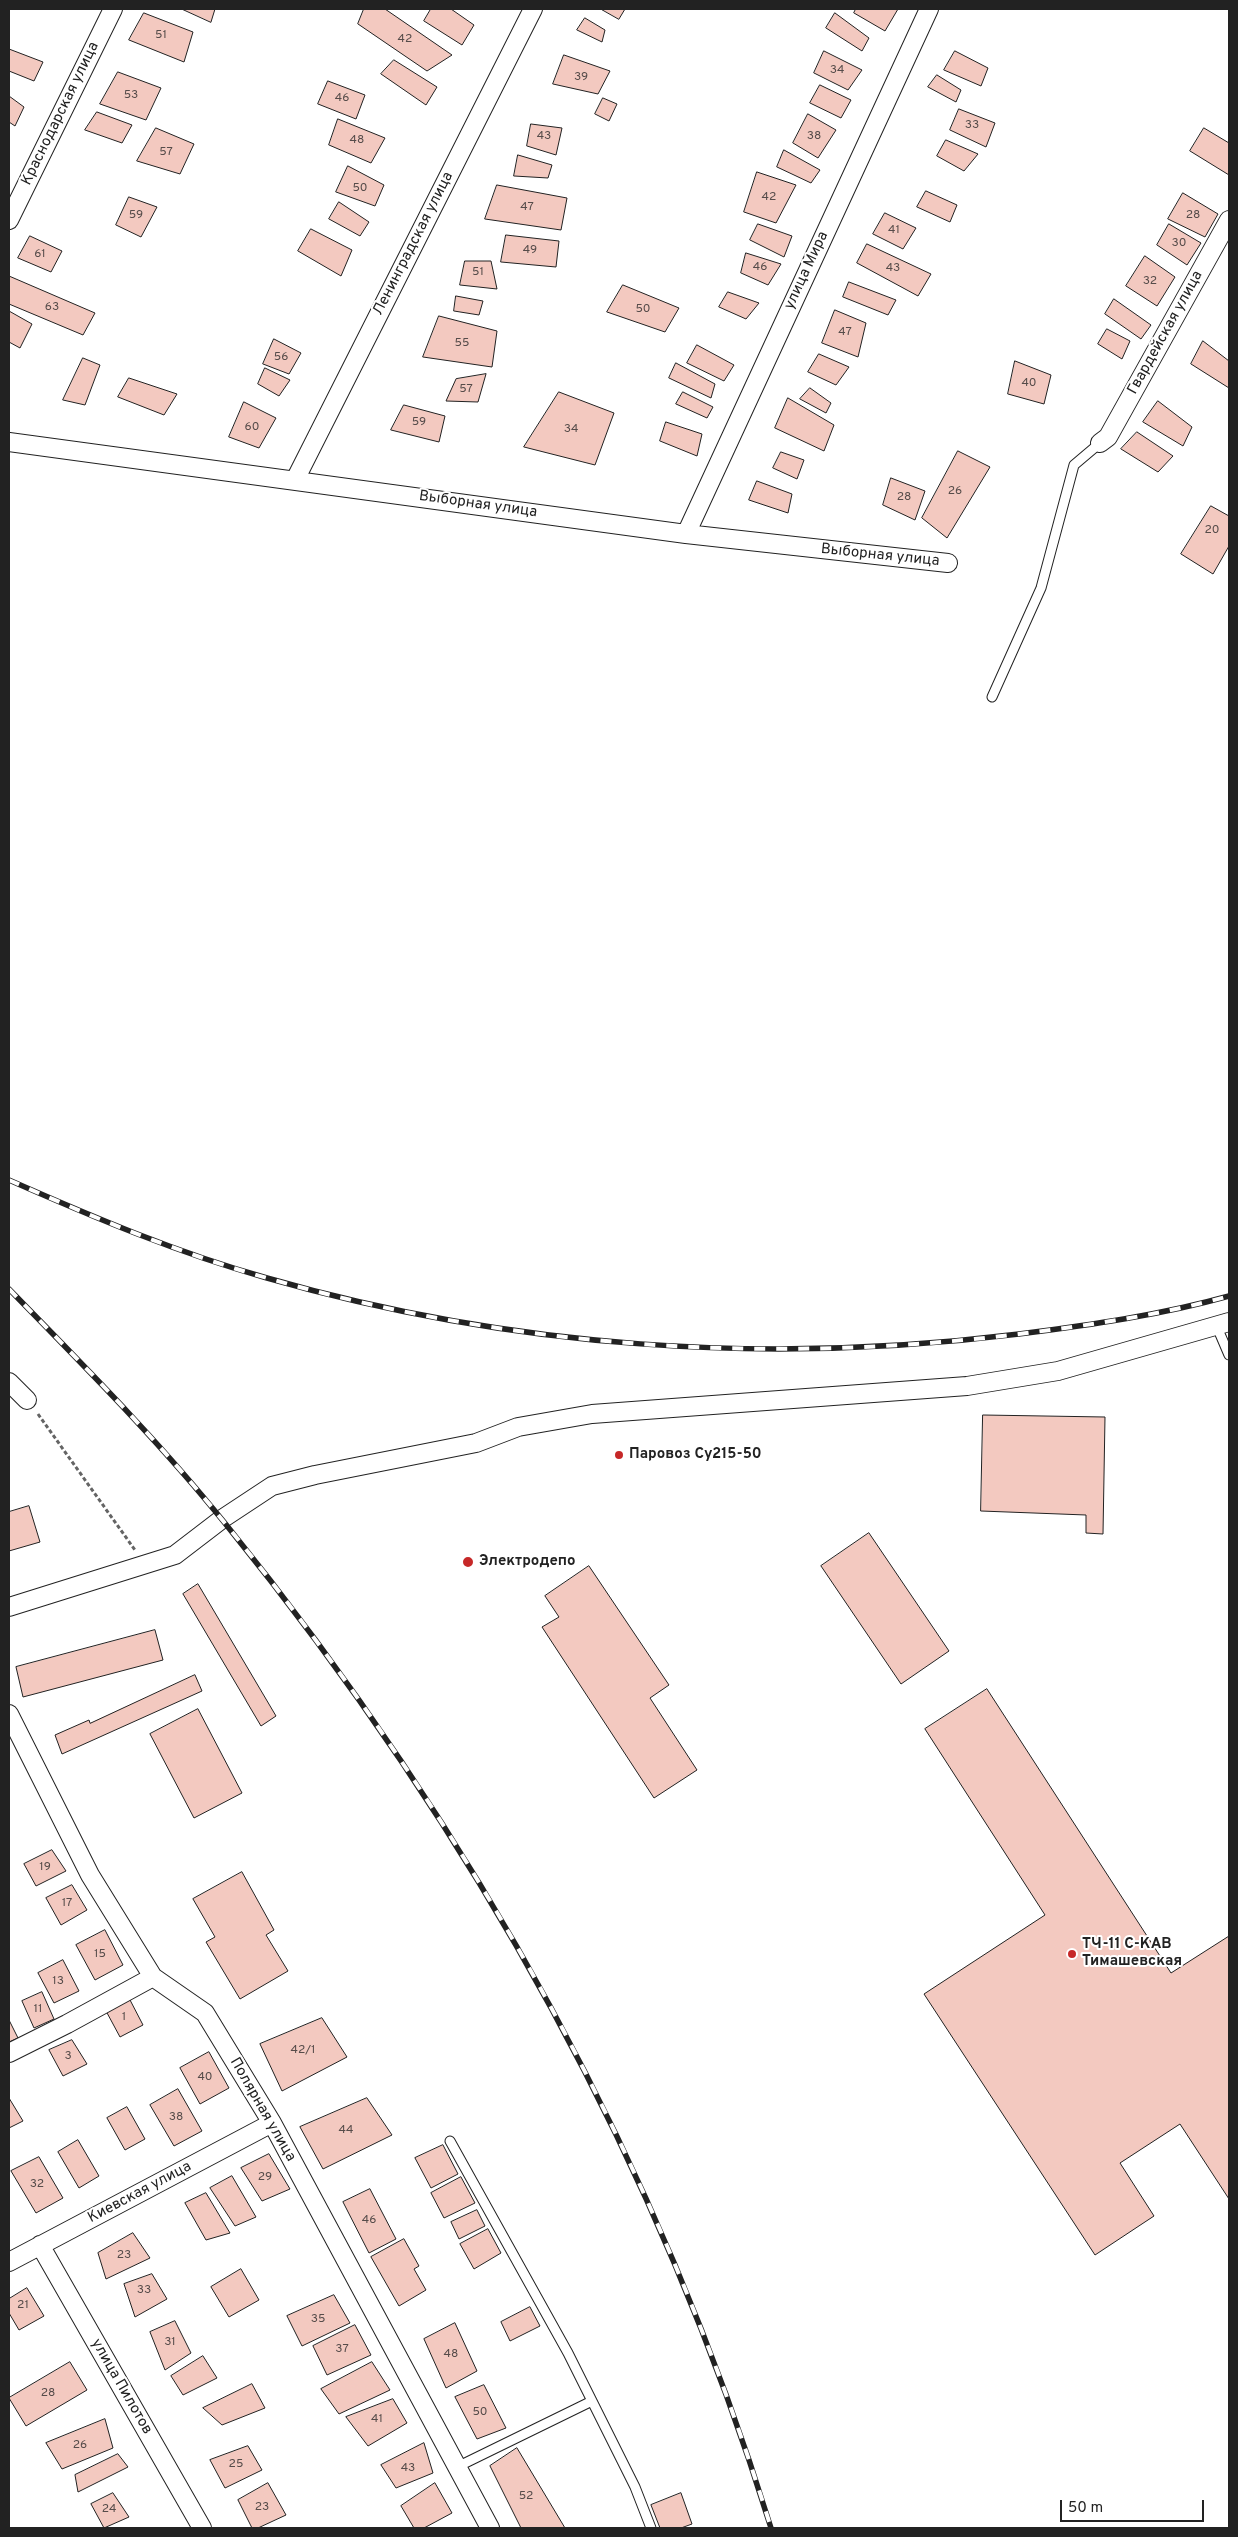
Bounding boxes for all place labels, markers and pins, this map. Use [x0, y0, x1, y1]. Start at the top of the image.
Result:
place label: Паровоз Су215-50 [629, 1446, 762, 1464]
marker: Паровоз Су215-50 [613, 1449, 625, 1461]
place label: Электродепо [479, 1553, 576, 1571]
marker: Электродепо [461, 1555, 475, 1569]
place label: ТЧ-11 С-КАВ Тимашевская [1082, 1936, 1182, 1971]
marker: ТЧ-11 С-КАВ Тимашевская [1066, 1948, 1078, 1960]

